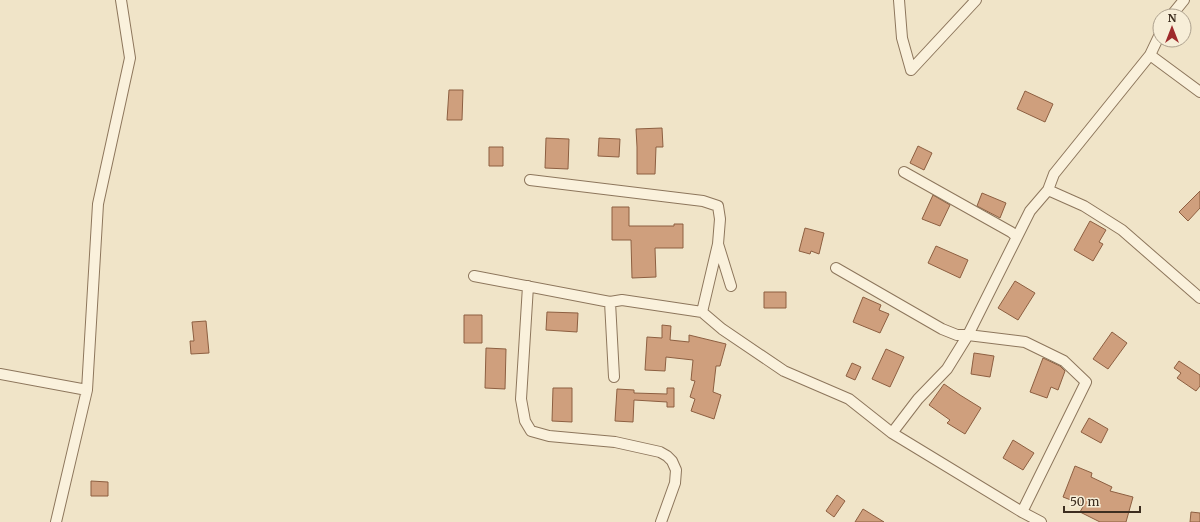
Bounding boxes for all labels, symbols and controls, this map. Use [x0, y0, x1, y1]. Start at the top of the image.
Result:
north arrow [1152, 8, 1192, 48]
text: N [1168, 11, 1177, 25]
scale bar [1064, 488, 1140, 514]
text: 50 m [1070, 494, 1099, 509]

